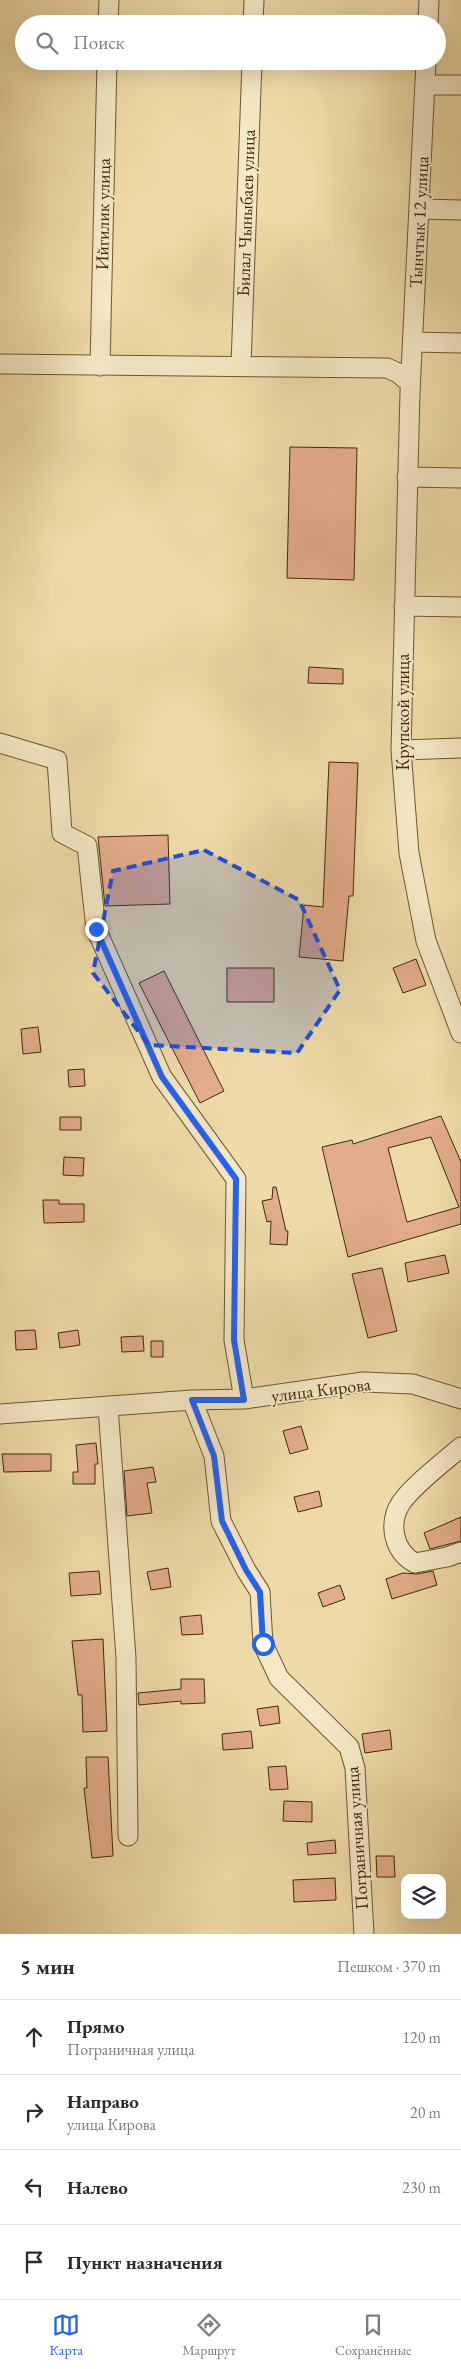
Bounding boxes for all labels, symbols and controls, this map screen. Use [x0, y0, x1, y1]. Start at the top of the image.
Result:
search box [15, 15, 446, 70]
icon: search [33, 29, 61, 57]
text: Поиск [73, 30, 125, 55]
street label: Билал Чыныбаев улица [231, 128, 260, 297]
street label: Тынчтык 12 улица [404, 155, 433, 289]
street label: Ийгилик улица [90, 157, 115, 270]
street label: Крупской улица [391, 653, 414, 771]
route end [85, 918, 108, 941]
street label: улица Кирова [270, 1372, 373, 1407]
route start [252, 1633, 275, 1656]
street label: Пограничная улица [340, 1765, 373, 1910]
map controls [401, 1874, 446, 1919]
button: layers [401, 1874, 446, 1919]
text: 5 мин [20, 1953, 75, 1980]
text: Пешком · 370 m [337, 1956, 441, 1977]
text: Прямо [67, 2014, 125, 2039]
icon: ahead [20, 2023, 48, 2051]
text: 120 m [402, 2027, 441, 2048]
text: Пограничная улица [67, 2039, 195, 2060]
text: Направо [67, 2089, 139, 2114]
icon: right [20, 2098, 48, 2126]
text: 20 m [410, 2102, 441, 2123]
text: улица Кирова [67, 2114, 156, 2135]
icon: left [20, 2173, 48, 2201]
text: Налево [67, 2175, 128, 2200]
text: 230 m [402, 2177, 441, 2198]
icon: arrive [20, 2248, 48, 2276]
text: Пункт назначения [67, 2250, 223, 2275]
tab: Карта [50, 2311, 83, 2359]
tab: Маршрут [182, 2311, 236, 2359]
tab: Сохранённые [335, 2311, 411, 2359]

